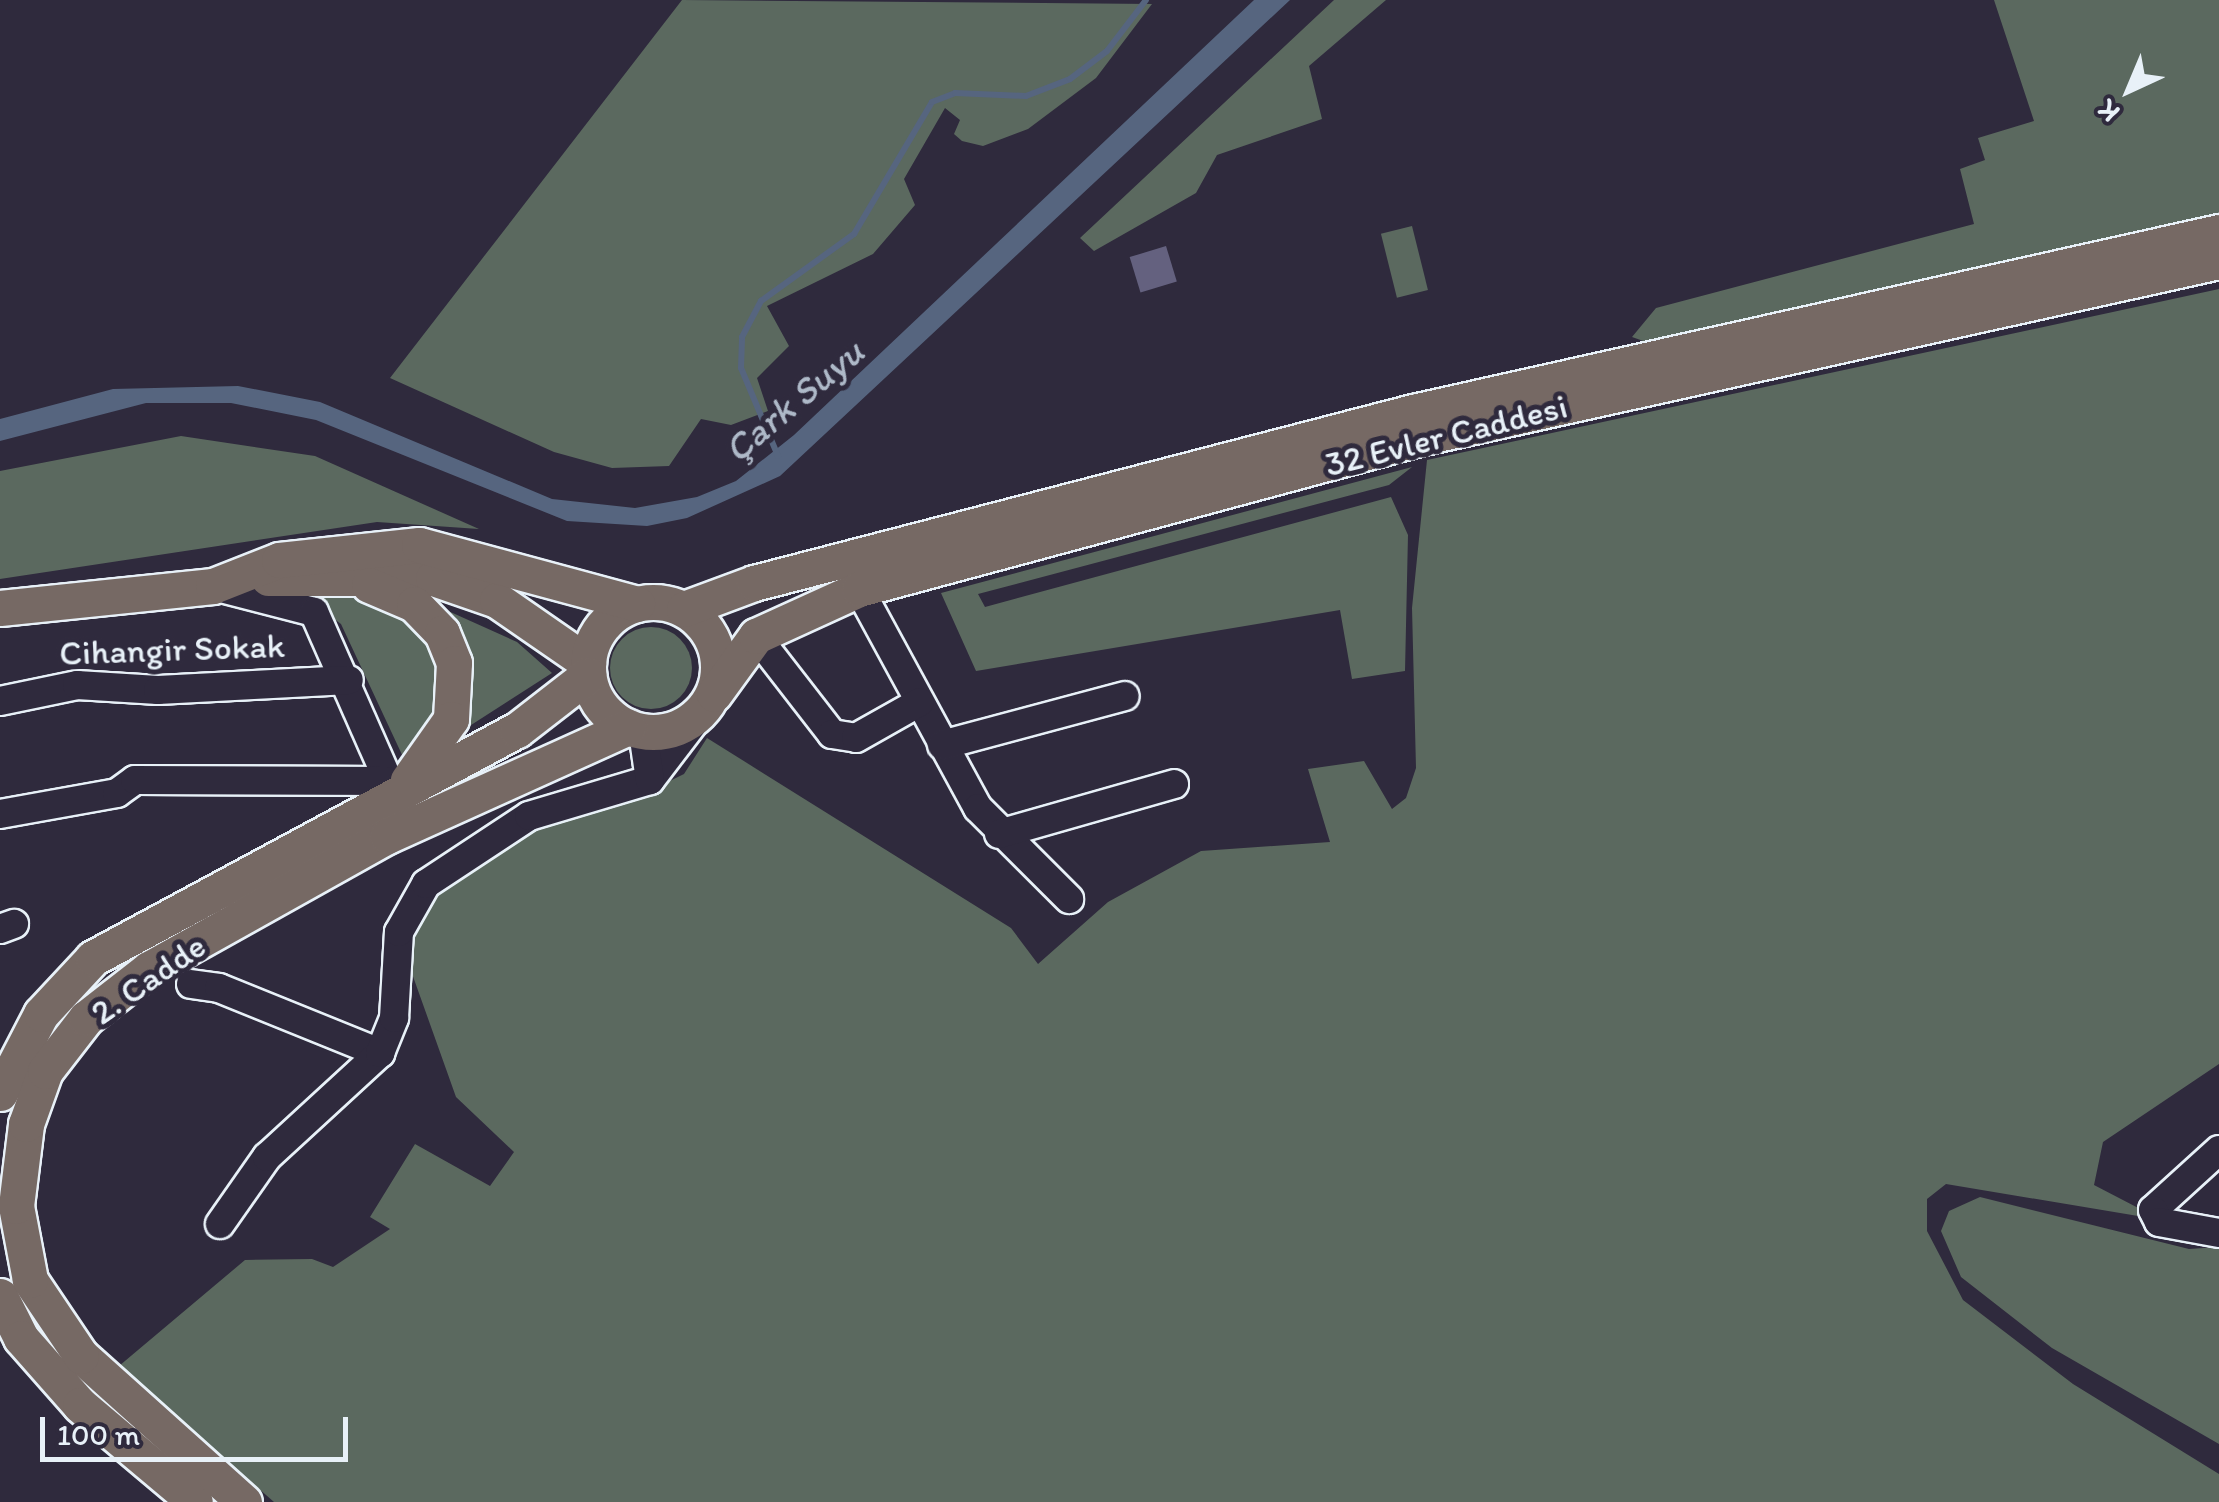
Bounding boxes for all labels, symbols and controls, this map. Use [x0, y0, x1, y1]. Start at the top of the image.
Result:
north arrow [2079, 40, 2179, 140]
text: K [2090, 93, 2126, 130]
water label: Çark Suyu [715, 330, 873, 472]
street label: 32 Evler Caddesi [1320, 385, 1572, 485]
street label: Cihangir Sokak [59, 624, 285, 674]
street label: 2. Cadde [83, 924, 213, 1034]
scale bar [45, 1397, 352, 1459]
text: 100 m [57, 1416, 140, 1453]

